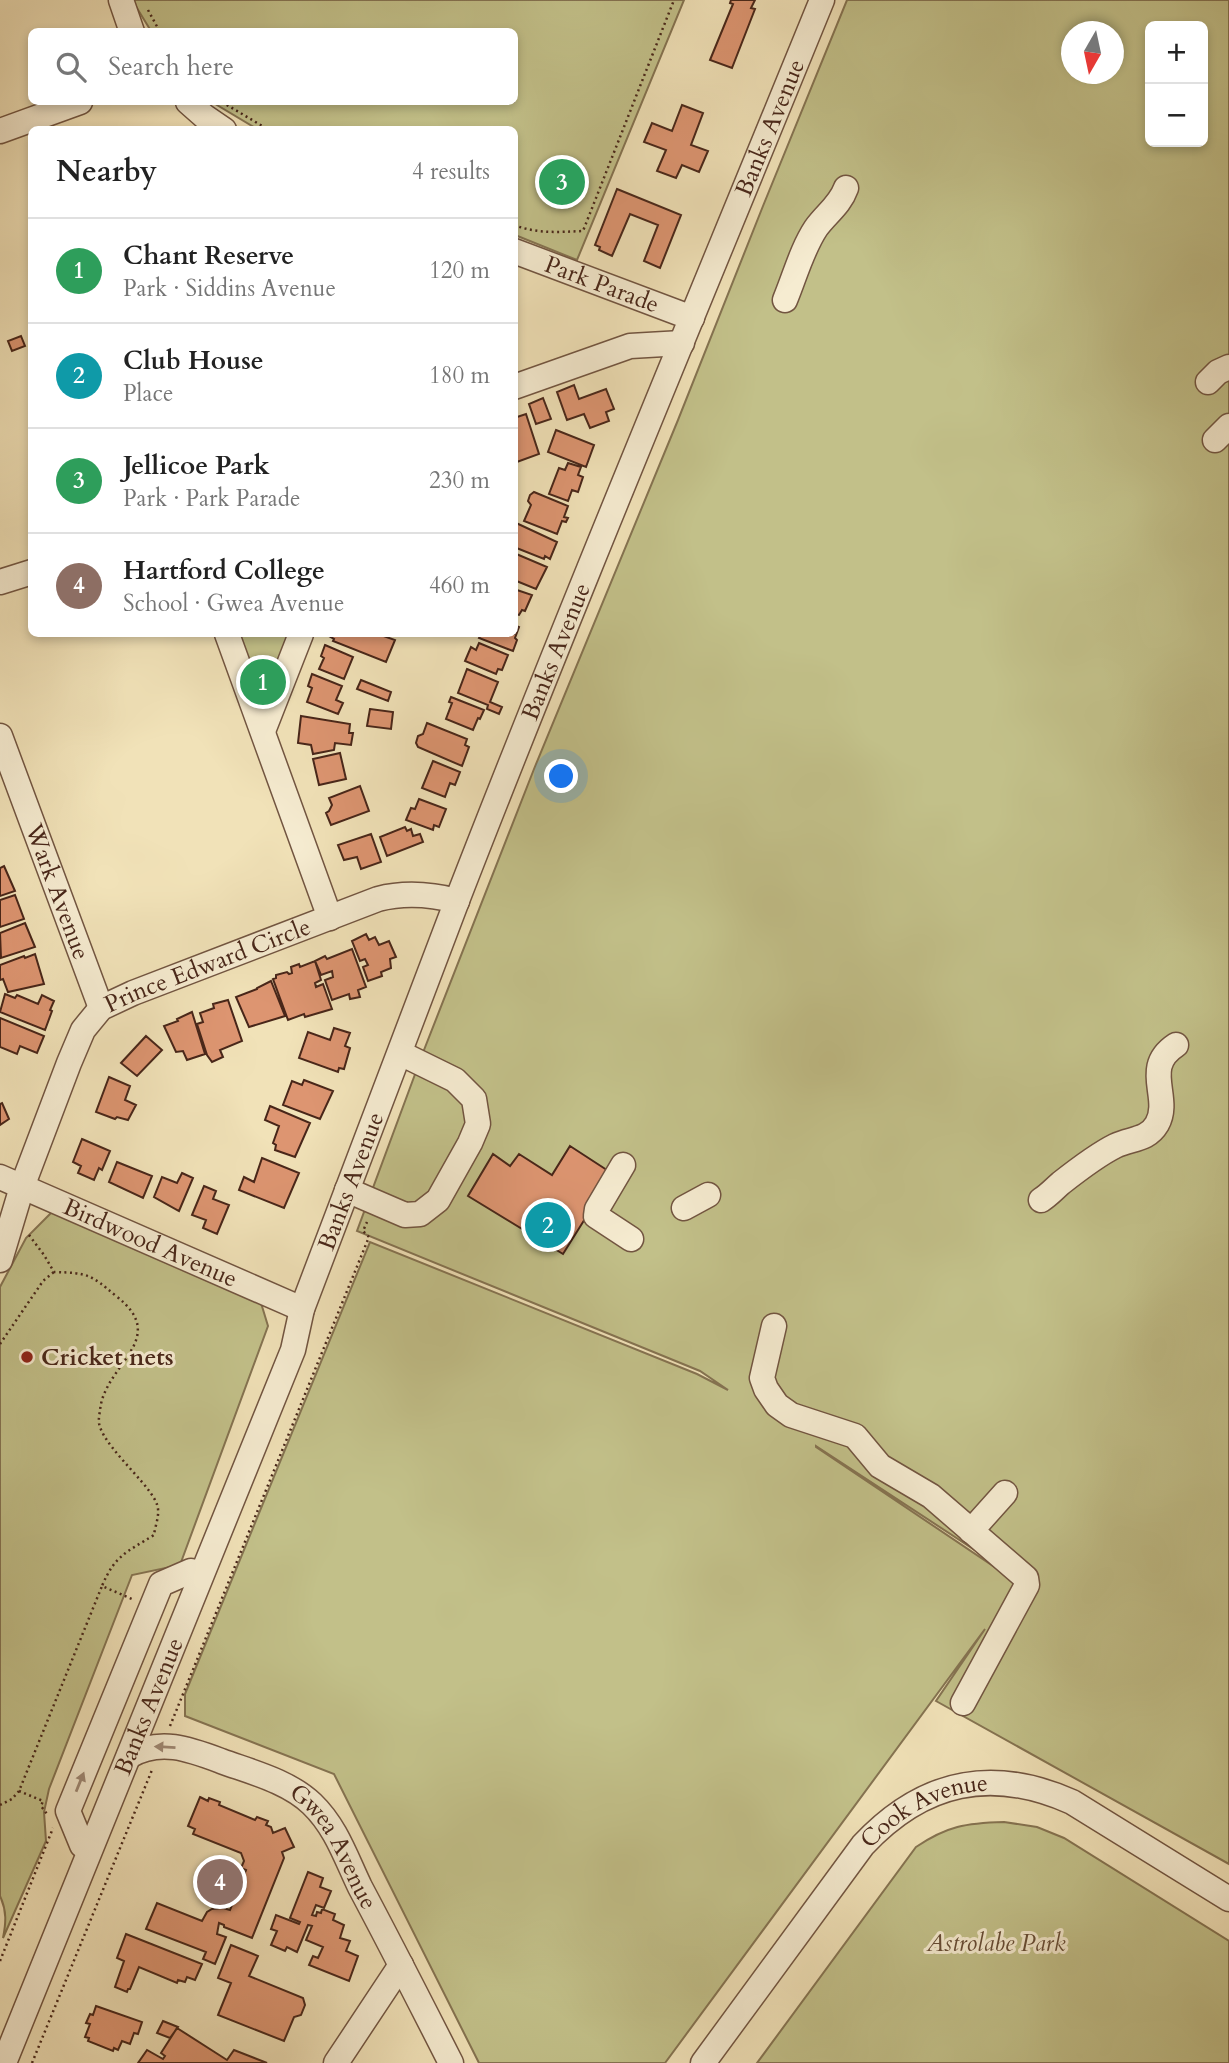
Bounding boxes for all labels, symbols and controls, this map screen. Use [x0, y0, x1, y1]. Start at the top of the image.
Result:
north arrow [1061, 21, 1124, 84]
map controls [1145, 21, 1208, 147]
button: + [1145, 21, 1208, 84]
search box [28, 28, 518, 105]
icon: search [52, 48, 90, 86]
text: Search here [108, 49, 234, 84]
street label: Banks Avenue [727, 54, 813, 201]
button: − [1145, 84, 1208, 147]
text: Nearby [56, 151, 157, 192]
text: 4 results [412, 156, 490, 187]
pin: 3 [539, 156, 585, 208]
text: Chant Reserve [123, 238, 294, 273]
street label: Park Parade [540, 248, 664, 321]
text: 1 [73, 255, 85, 286]
text: 120 m [429, 255, 490, 286]
text: Park · Siddins Avenue [123, 273, 336, 304]
text: Club House [123, 343, 264, 378]
text: 2 [73, 360, 85, 391]
text: 180 m [429, 360, 490, 391]
text: Place [123, 378, 173, 409]
text: Jellicoe Park [123, 448, 270, 483]
text: 3 [73, 465, 85, 496]
text: 230 m [429, 465, 490, 496]
text: Park · Park Parade [123, 483, 300, 514]
text: Hartford College [123, 553, 325, 588]
text: 4 [73, 570, 85, 601]
text: 460 m [429, 570, 490, 601]
street label: Banks Avenue [514, 578, 599, 725]
text: School · Gwea Avenue [123, 588, 344, 619]
pin: 1 [240, 656, 286, 708]
your location [544, 759, 578, 793]
street label: Wark Avenue [17, 818, 98, 964]
street label: Prince Edward Circle [99, 910, 315, 1021]
street label: Banks Avenue [310, 1108, 392, 1255]
street label: Birdwood Avenue [58, 1191, 242, 1296]
pin: 2 [525, 1199, 571, 1251]
place label: Cricket nets [41, 1341, 174, 1374]
marker: Cricket nets [19, 1349, 35, 1365]
street label: Banks Avenue [106, 1633, 192, 1780]
one-way arrow [154, 1741, 176, 1752]
street label: Cook Avenue [853, 1767, 989, 1856]
one-way arrow [75, 1771, 86, 1792]
street label: Gwea Avenue [283, 1776, 385, 1915]
pin: 4 [197, 1856, 243, 1908]
park label: Astrolabe Park [925, 1927, 1066, 1960]

